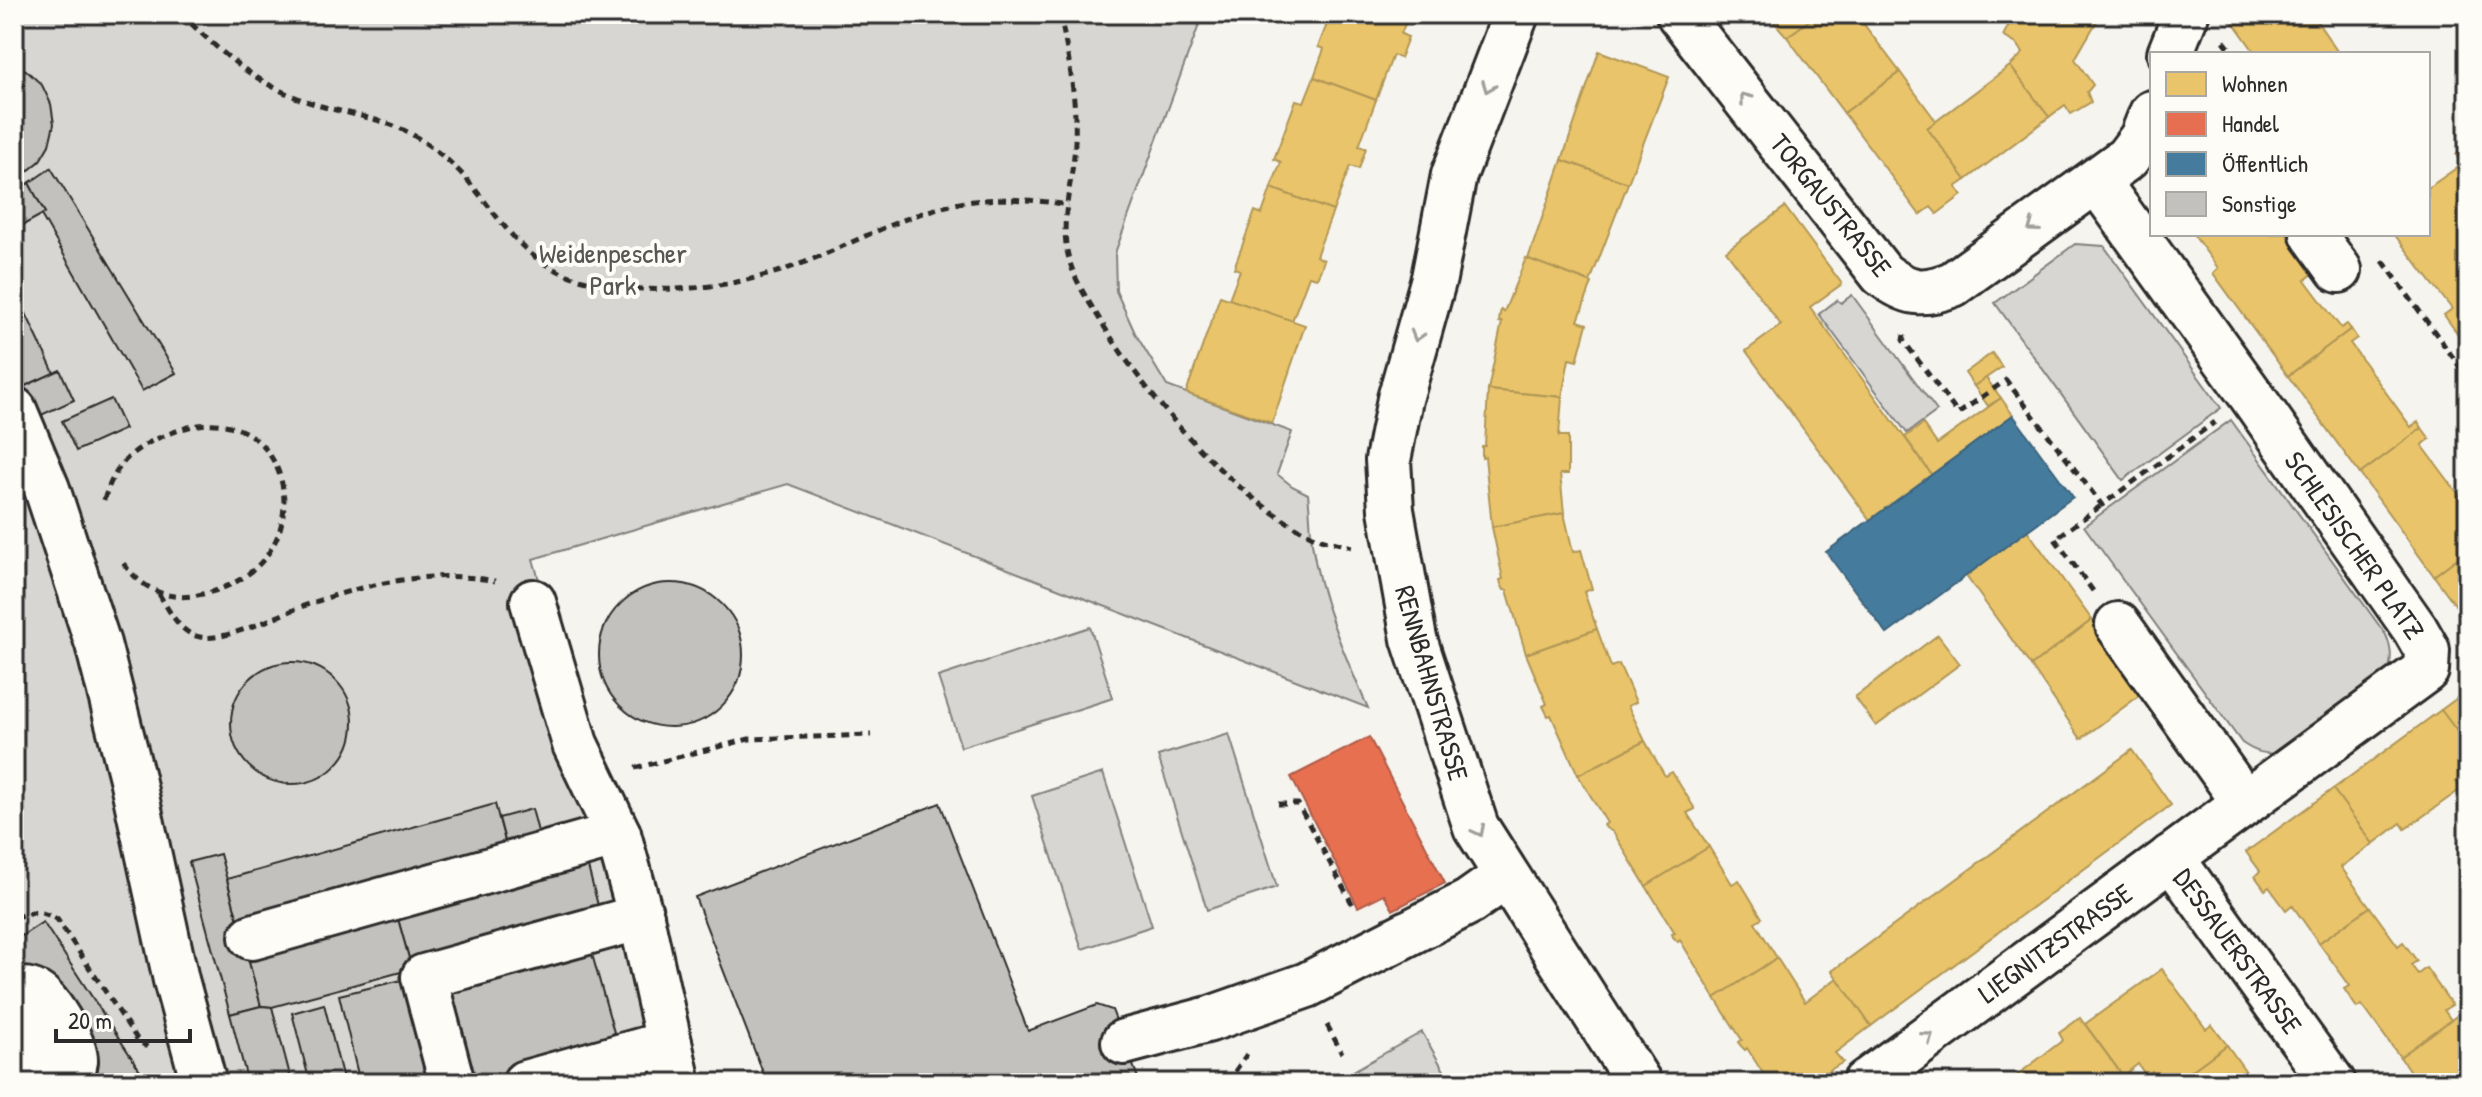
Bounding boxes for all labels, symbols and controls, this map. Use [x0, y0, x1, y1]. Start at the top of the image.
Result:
legend [2150, 52, 2430, 236]
text: Wohnen [2222, 67, 2288, 99]
one-way arrow [1481, 79, 1498, 93]
one-way arrow [1740, 92, 1754, 107]
text: Handel [2222, 107, 2279, 139]
street label: TORGAUSTRASSE [1761, 125, 1901, 285]
text: Öffentlich [2222, 147, 2308, 179]
text: Sonstige [2222, 187, 2297, 219]
one-way arrow [2028, 217, 2042, 231]
park label: Weidenpescher Park [539, 234, 687, 304]
one-way arrow [1410, 329, 1427, 343]
street label: SCHLESISCHER PLATZ [2276, 444, 2434, 646]
street label: RENNBAHNSTRASSE [1386, 581, 1478, 785]
one-way arrow [1470, 823, 1485, 838]
street label: DESSAUERSTRASSE [2165, 861, 2311, 1041]
street label: LIEGNITZSTRASSE [1970, 874, 2140, 1012]
scale bar [56, 993, 190, 1043]
text: 20 m [68, 1004, 112, 1036]
one-way arrow [1919, 1032, 1934, 1046]

